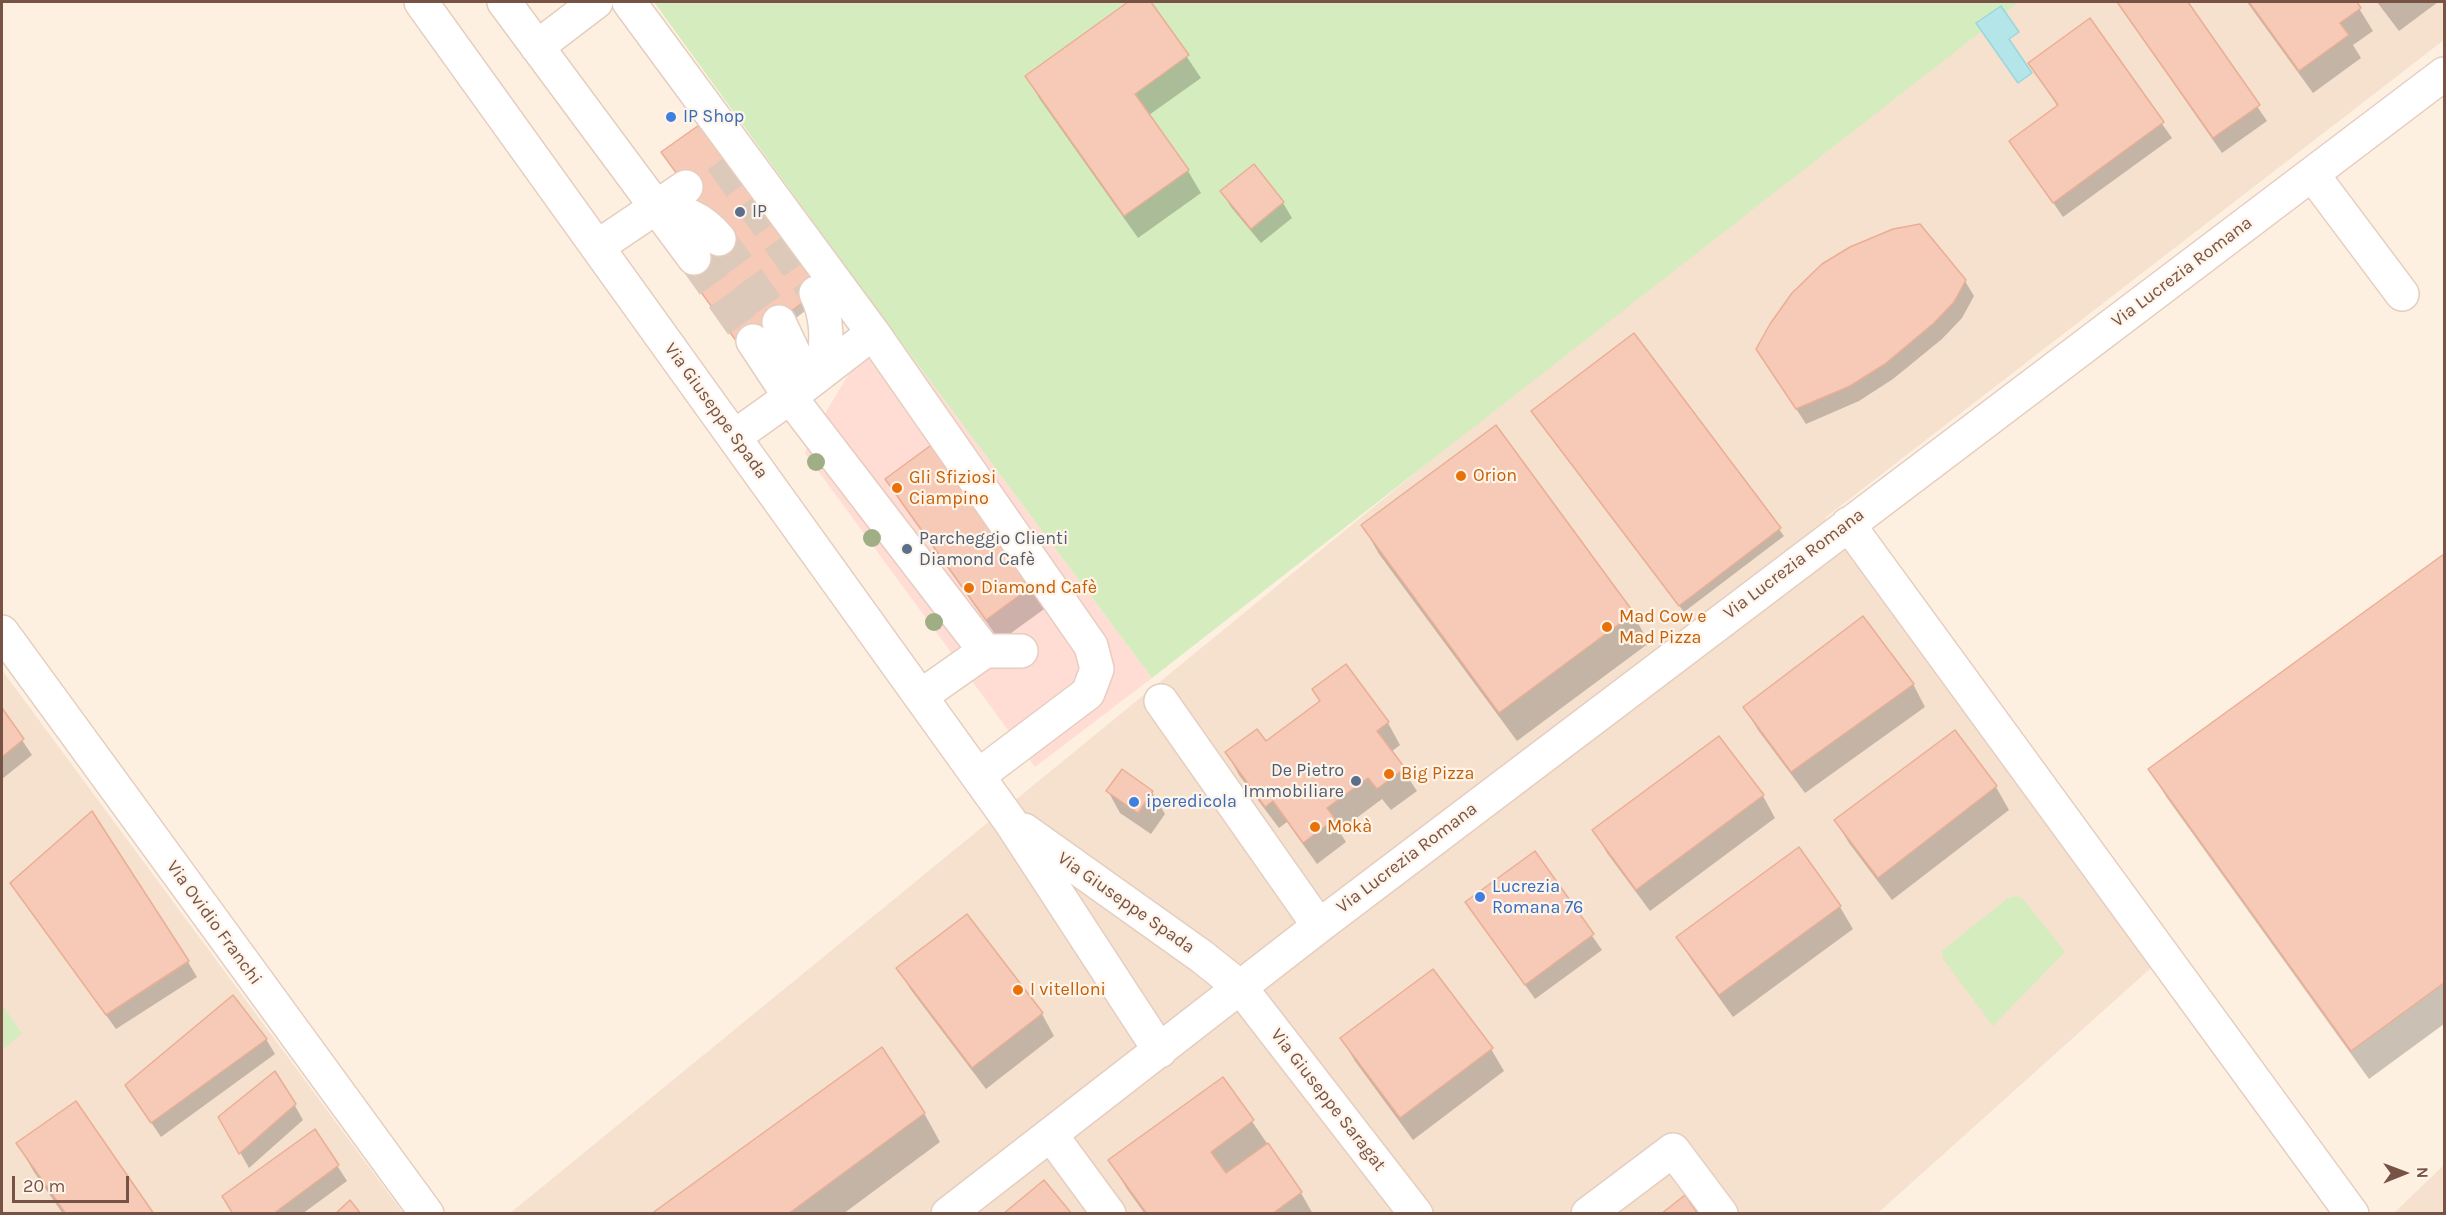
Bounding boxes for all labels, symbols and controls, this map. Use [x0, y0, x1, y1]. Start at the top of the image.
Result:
place label: IP Shop [683, 106, 744, 128]
marker: IP Shop [664, 110, 678, 124]
place label: IP [752, 201, 767, 223]
marker: IP [733, 205, 747, 219]
street label: Via Lucrezia Romana [2107, 212, 2257, 332]
street label: Via Giuseppe Spada [659, 339, 773, 483]
place label: Orion [1473, 465, 1517, 487]
place label: Gli Sfiziosi Ciampino [909, 467, 996, 510]
marker: Orion [1454, 469, 1468, 483]
marker: Gli Sfiziosi Ciampino [890, 481, 904, 495]
street label: Via Lucrezia Romana [1719, 504, 1869, 624]
place label: Parcheggio Clienti Diamond Cafè [919, 528, 1068, 570]
marker: Parcheggio Clienti Diamond Cafè [900, 542, 914, 556]
place label: Diamond Cafè [981, 577, 1097, 599]
marker: Diamond Cafè [962, 581, 976, 595]
place label: Mad Cow e Mad Pizza [1619, 606, 1707, 648]
marker: Mad Cow e Mad Pizza [1600, 620, 1614, 634]
place label: De Pietro Immobiliare [1243, 760, 1344, 802]
place label: Big Pizza [1401, 763, 1474, 785]
marker: Big Pizza [1382, 767, 1396, 781]
marker: De Pietro Immobiliare [1349, 774, 1363, 788]
place label: iperedicola [1146, 791, 1237, 813]
marker: iperedicola [1127, 795, 1141, 809]
street label: Via Lucrezia Romana [1332, 798, 1482, 918]
place label: Mokà [1327, 816, 1372, 838]
marker: Mokà [1308, 820, 1322, 834]
street label: Via Giuseppe Spada [1053, 847, 1199, 959]
street label: Via Ovidio Franchi [162, 857, 266, 989]
place label: Lucrezia Romana 76 [1492, 876, 1583, 918]
marker: Lucrezia Romana 76 [1473, 890, 1487, 904]
place label: I vitelloni [1030, 979, 1106, 1001]
marker: I vitelloni [1011, 983, 1025, 997]
street label: Via Giuseppe Saragat [1266, 1024, 1390, 1176]
north arrow [2374, 1143, 2434, 1203]
scale bar [15, 1164, 132, 1202]
text: N [2413, 1167, 2432, 1179]
text: 20 m [23, 1175, 65, 1197]

